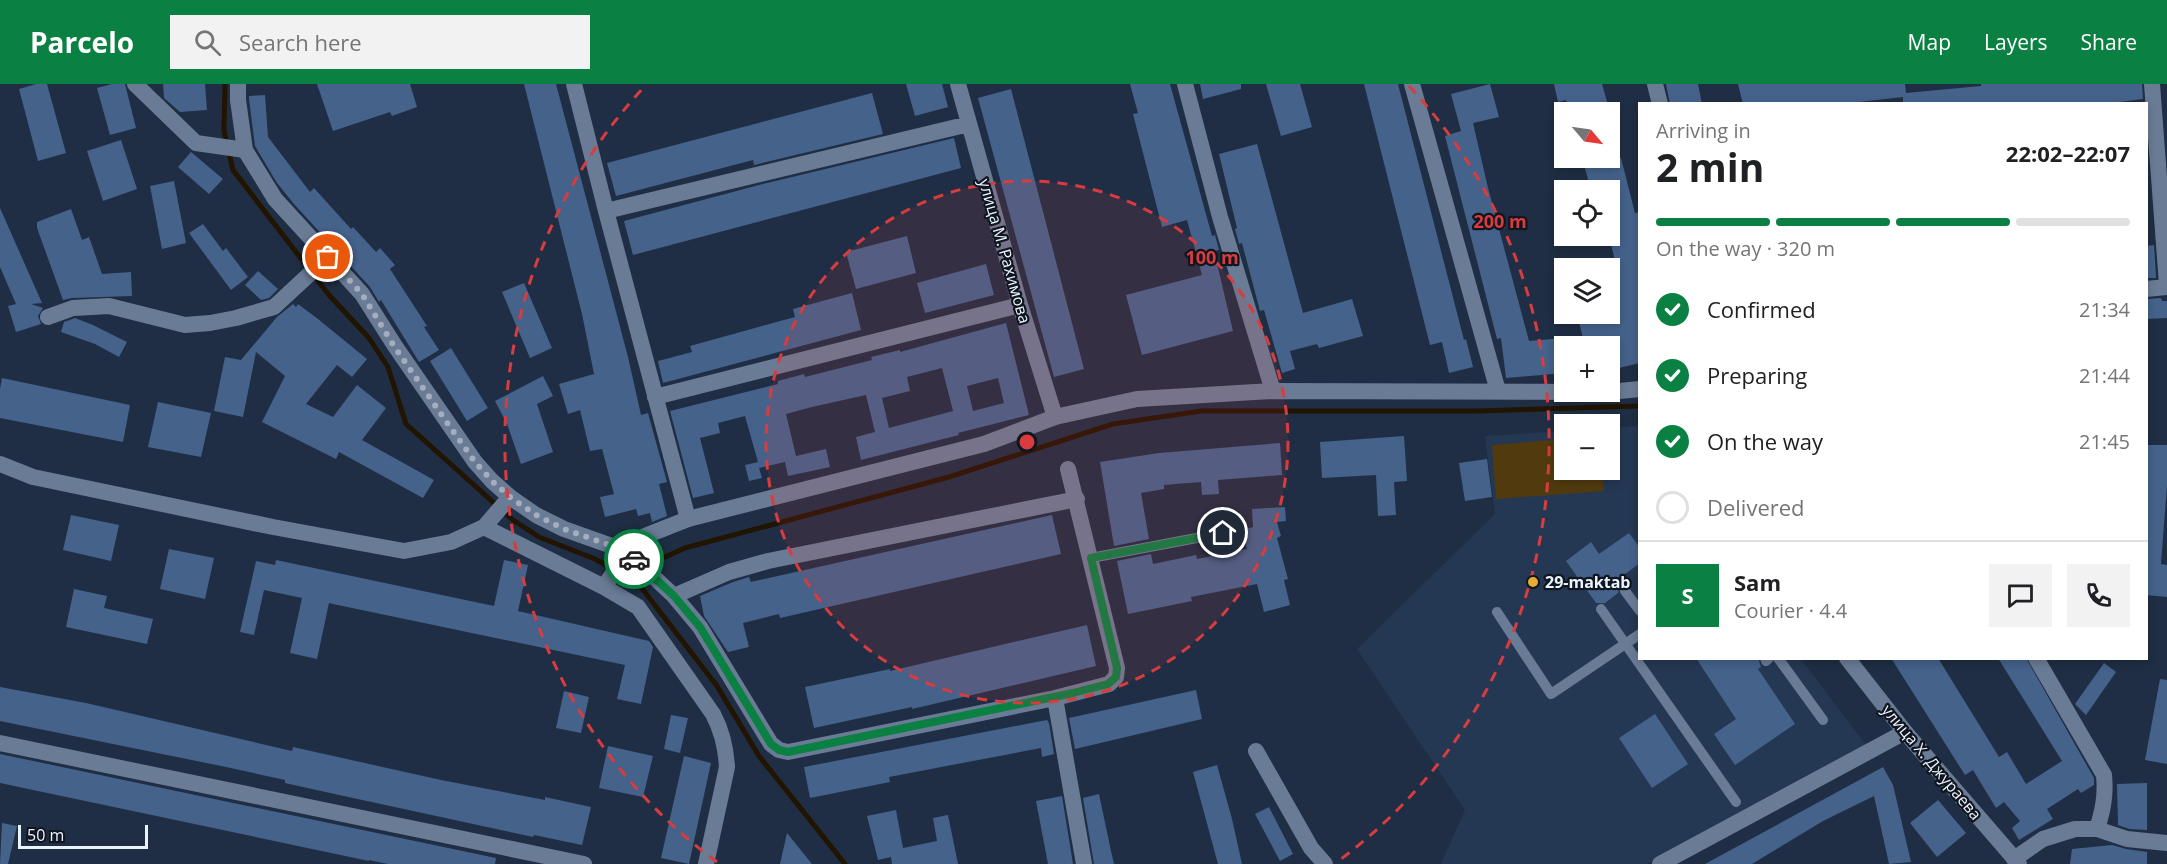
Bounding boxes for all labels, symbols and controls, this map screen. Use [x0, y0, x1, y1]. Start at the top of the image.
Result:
search box [170, 15, 590, 69]
text: Parcelo [30, 23, 134, 61]
icon: search [191, 26, 224, 59]
text: Search here [239, 27, 362, 57]
text: Map [1908, 28, 1951, 56]
text: Layers [1984, 28, 2048, 56]
text: Share [2081, 28, 2137, 56]
north arrow [1554, 102, 1620, 168]
map controls [1554, 102, 1620, 480]
text: Arriving in [1656, 117, 1751, 144]
text: 22:02–22:07 [2006, 138, 2130, 168]
text: 2 min [1656, 140, 1764, 193]
street label: улица М. Рахимова [974, 176, 1036, 326]
button: locate [1554, 180, 1620, 246]
text: 200 m [1473, 209, 1527, 233]
pin [302, 231, 353, 282]
text: On the way · 320 m [1656, 235, 1835, 262]
icon: bag [311, 240, 344, 273]
text: 100 m [1185, 245, 1239, 269]
button: layers [1554, 258, 1620, 324]
icon: check [1656, 293, 1689, 326]
text: Confirmed [1707, 294, 1816, 324]
text: 21:34 [2079, 296, 2130, 323]
button: + [1554, 336, 1620, 402]
icon: check [1656, 359, 1689, 392]
text: Preparing [1707, 360, 1807, 390]
text: 21:44 [2079, 362, 2130, 389]
button: − [1554, 414, 1620, 480]
icon: check [1656, 425, 1689, 458]
text: On the way [1707, 426, 1823, 456]
text: 21:45 [2079, 428, 2130, 455]
centre of rings [1017, 432, 1037, 452]
text: Delivered [1707, 492, 1805, 522]
pin [1197, 507, 1248, 558]
icon: home [1206, 516, 1239, 549]
courier [604, 529, 664, 589]
icon: car [618, 543, 651, 576]
button: chat [1989, 564, 2052, 627]
button: phone [2067, 564, 2130, 627]
text: Sam [1734, 567, 1781, 597]
place label: 29-maktab [1545, 571, 1630, 593]
marker: 29-maktab [1526, 575, 1540, 589]
text: S [1681, 580, 1694, 610]
text: Courier · 4.4 [1734, 597, 1847, 624]
street label: улица Х. Джураева [1877, 700, 1987, 824]
scale bar [18, 822, 148, 850]
text: 50 m [27, 824, 64, 846]

